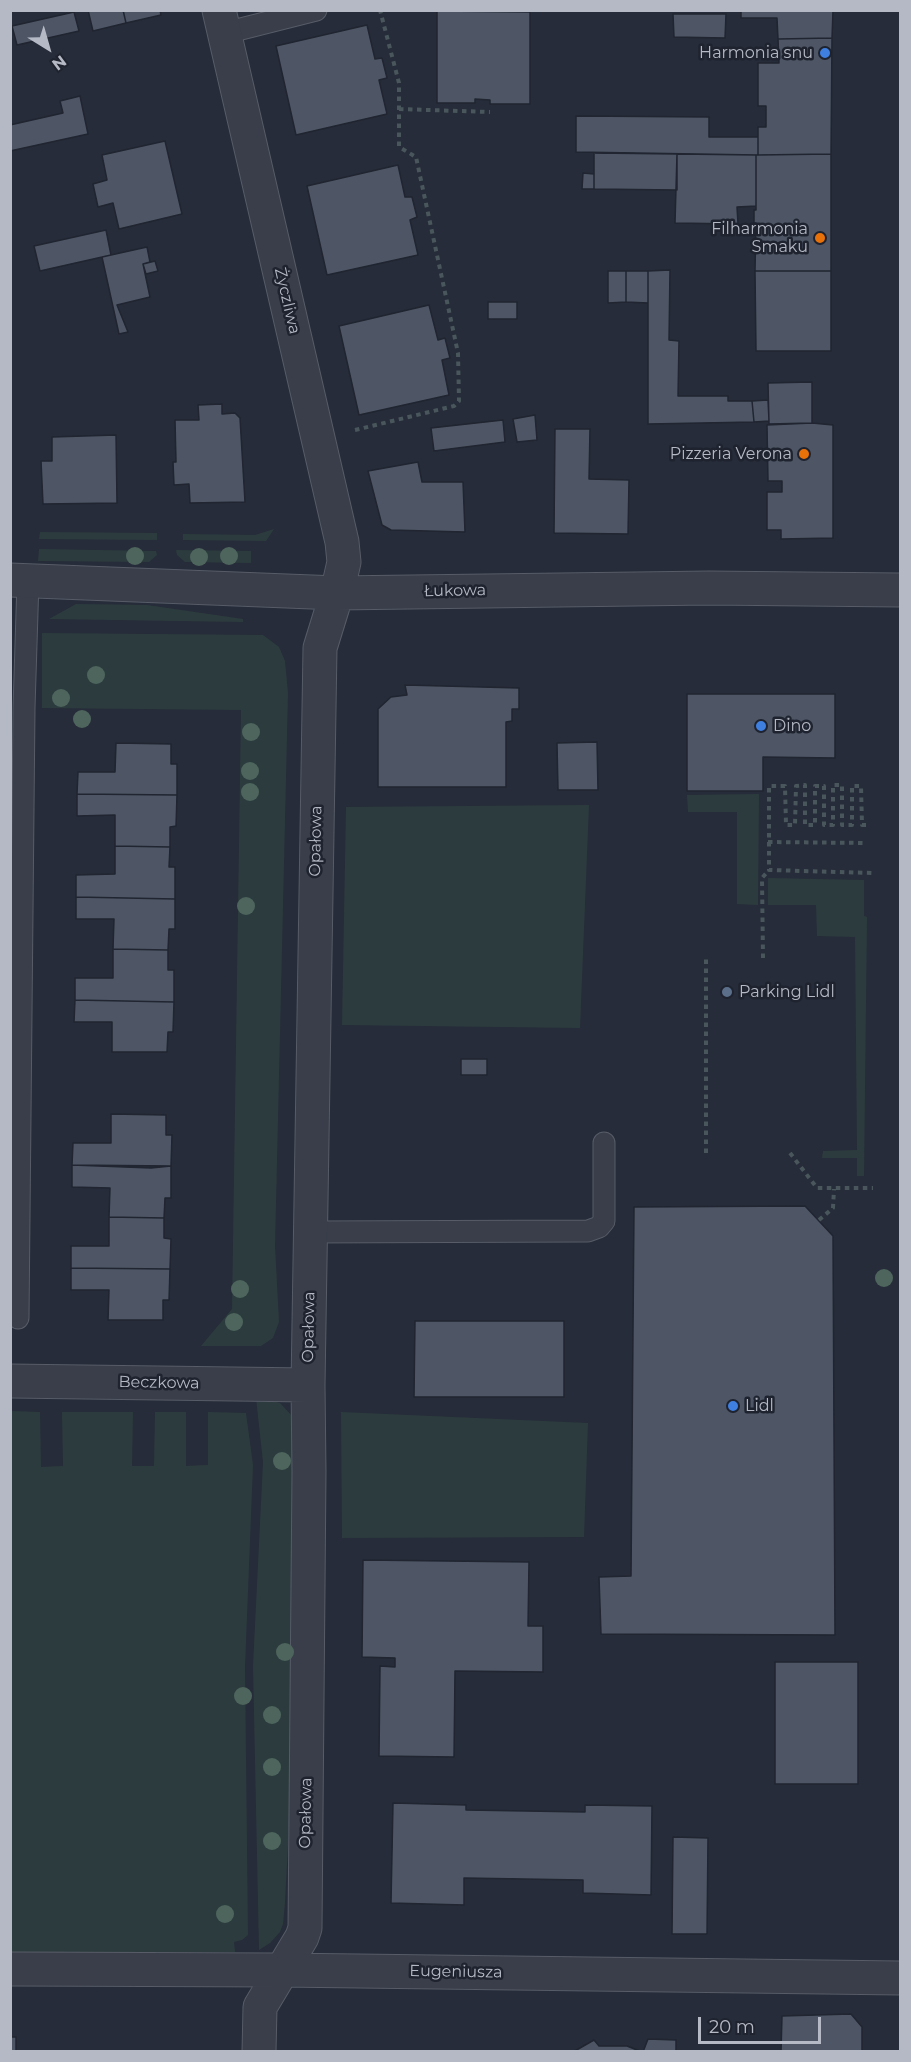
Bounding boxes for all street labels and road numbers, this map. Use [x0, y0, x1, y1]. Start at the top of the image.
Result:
street label: Życzliwa [270, 266, 304, 336]
street label: Łukowa [424, 581, 486, 601]
street label: Opałowa [306, 805, 326, 877]
street label: Opałowa [299, 1291, 319, 1363]
street label: Beczkowa [118, 1373, 200, 1393]
street label: Opałowa [296, 1777, 316, 1849]
street label: Eugeniusza [409, 1962, 503, 1982]

